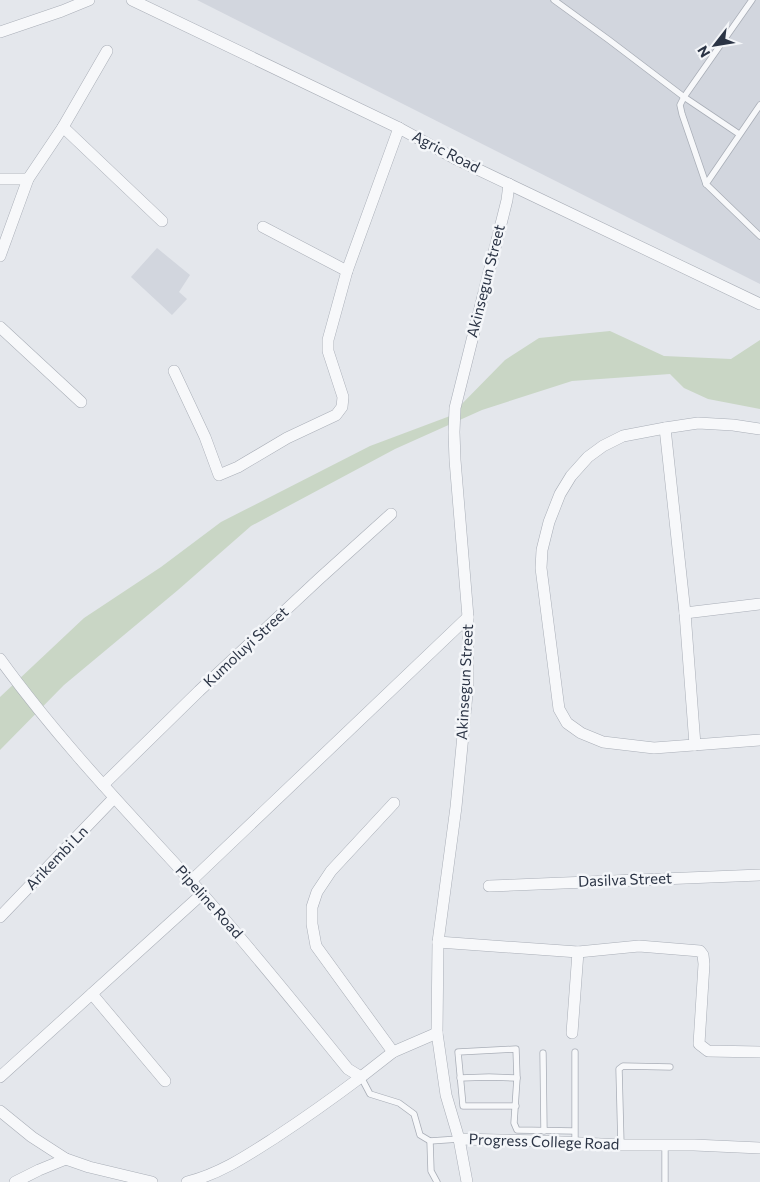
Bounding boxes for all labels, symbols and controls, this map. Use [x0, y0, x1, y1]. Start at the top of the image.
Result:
north arrow [690, 20, 740, 70]
text: N [693, 43, 713, 61]
street label: Agric Road [410, 126, 483, 176]
street label: Akinsegun Street [462, 222, 508, 339]
street label: Kumoluyi Street [199, 602, 291, 690]
street label: Akinsegun Street [452, 624, 476, 740]
street label: Arikembi Ln [21, 822, 91, 893]
street label: Pipeline Road [172, 861, 247, 942]
street label: Dasilva Street [578, 868, 672, 890]
street label: Progress College Road [468, 1129, 620, 1153]

